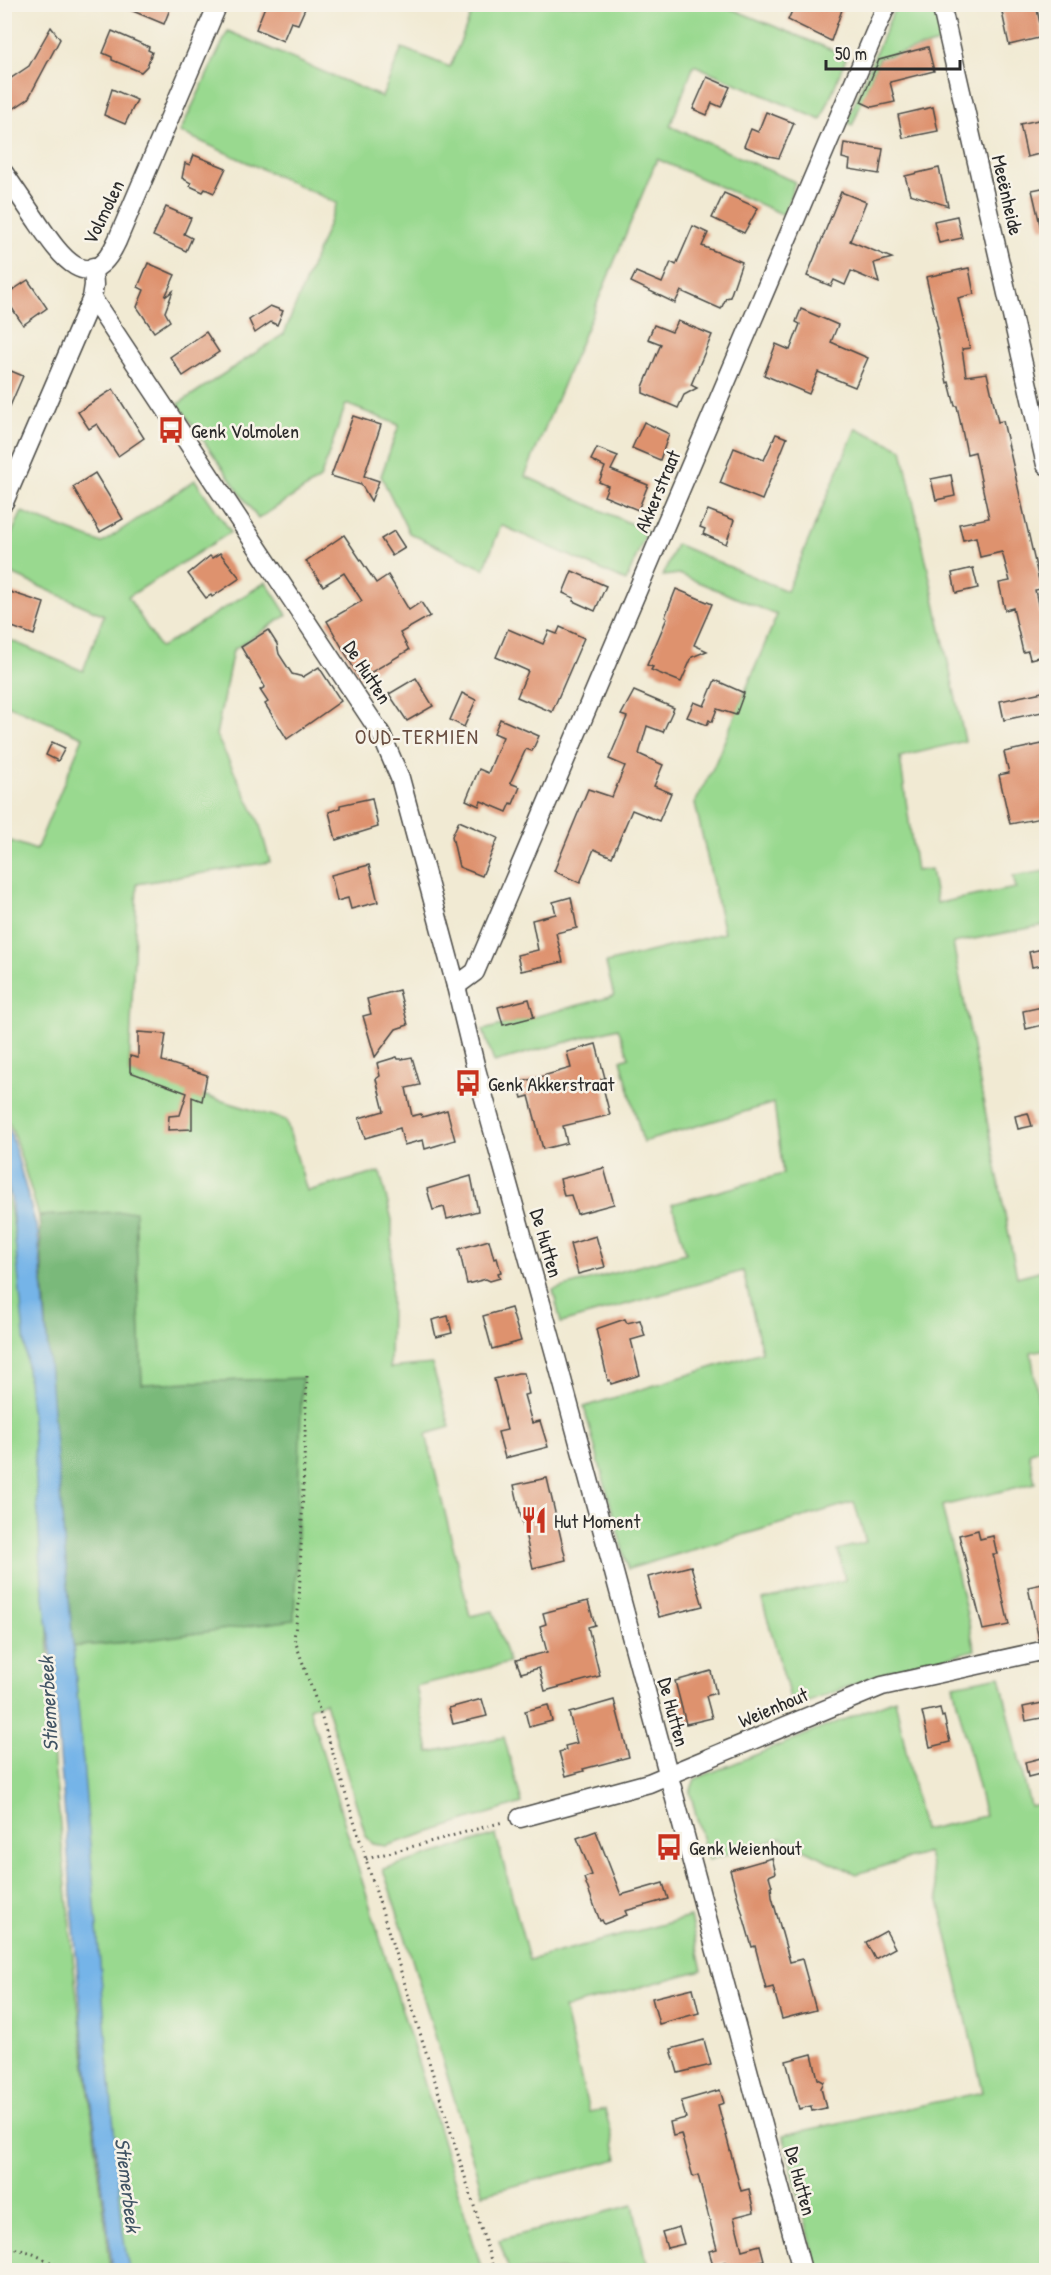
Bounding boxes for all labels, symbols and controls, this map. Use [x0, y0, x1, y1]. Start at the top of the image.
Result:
scale bar [826, 33, 960, 71]
text: 50 m [835, 41, 867, 66]
street label: Meeënheide [986, 152, 1030, 238]
street label: Volmolen [76, 175, 130, 249]
bus stop icon: Genk Volmolen [156, 415, 186, 445]
place label: Genk Volmolen [191, 417, 299, 444]
street label: Akkerstraat [628, 445, 687, 536]
street label: De Hutten [338, 635, 398, 709]
district label: OUD-TERMIEN [355, 722, 479, 751]
bus stop icon: Genk Akkerstraat [453, 1068, 483, 1098]
place label: Genk Akkerstraat [488, 1070, 615, 1097]
street label: De Hutten [524, 1206, 570, 1280]
restaurant icon: Hut Moment [519, 1505, 549, 1535]
place label: Hut Moment [554, 1507, 641, 1534]
water label: Stiemerbeek [31, 1654, 65, 1752]
street label: De Hutten [652, 1675, 696, 1749]
street label: Weienhout [734, 1680, 813, 1734]
bus stop icon: Genk Weienhout [654, 1832, 684, 1862]
place label: Genk Weienhout [689, 1834, 803, 1861]
water label: Stiemerbeek [108, 2136, 148, 2236]
street label: De Hutten [779, 2144, 823, 2218]

